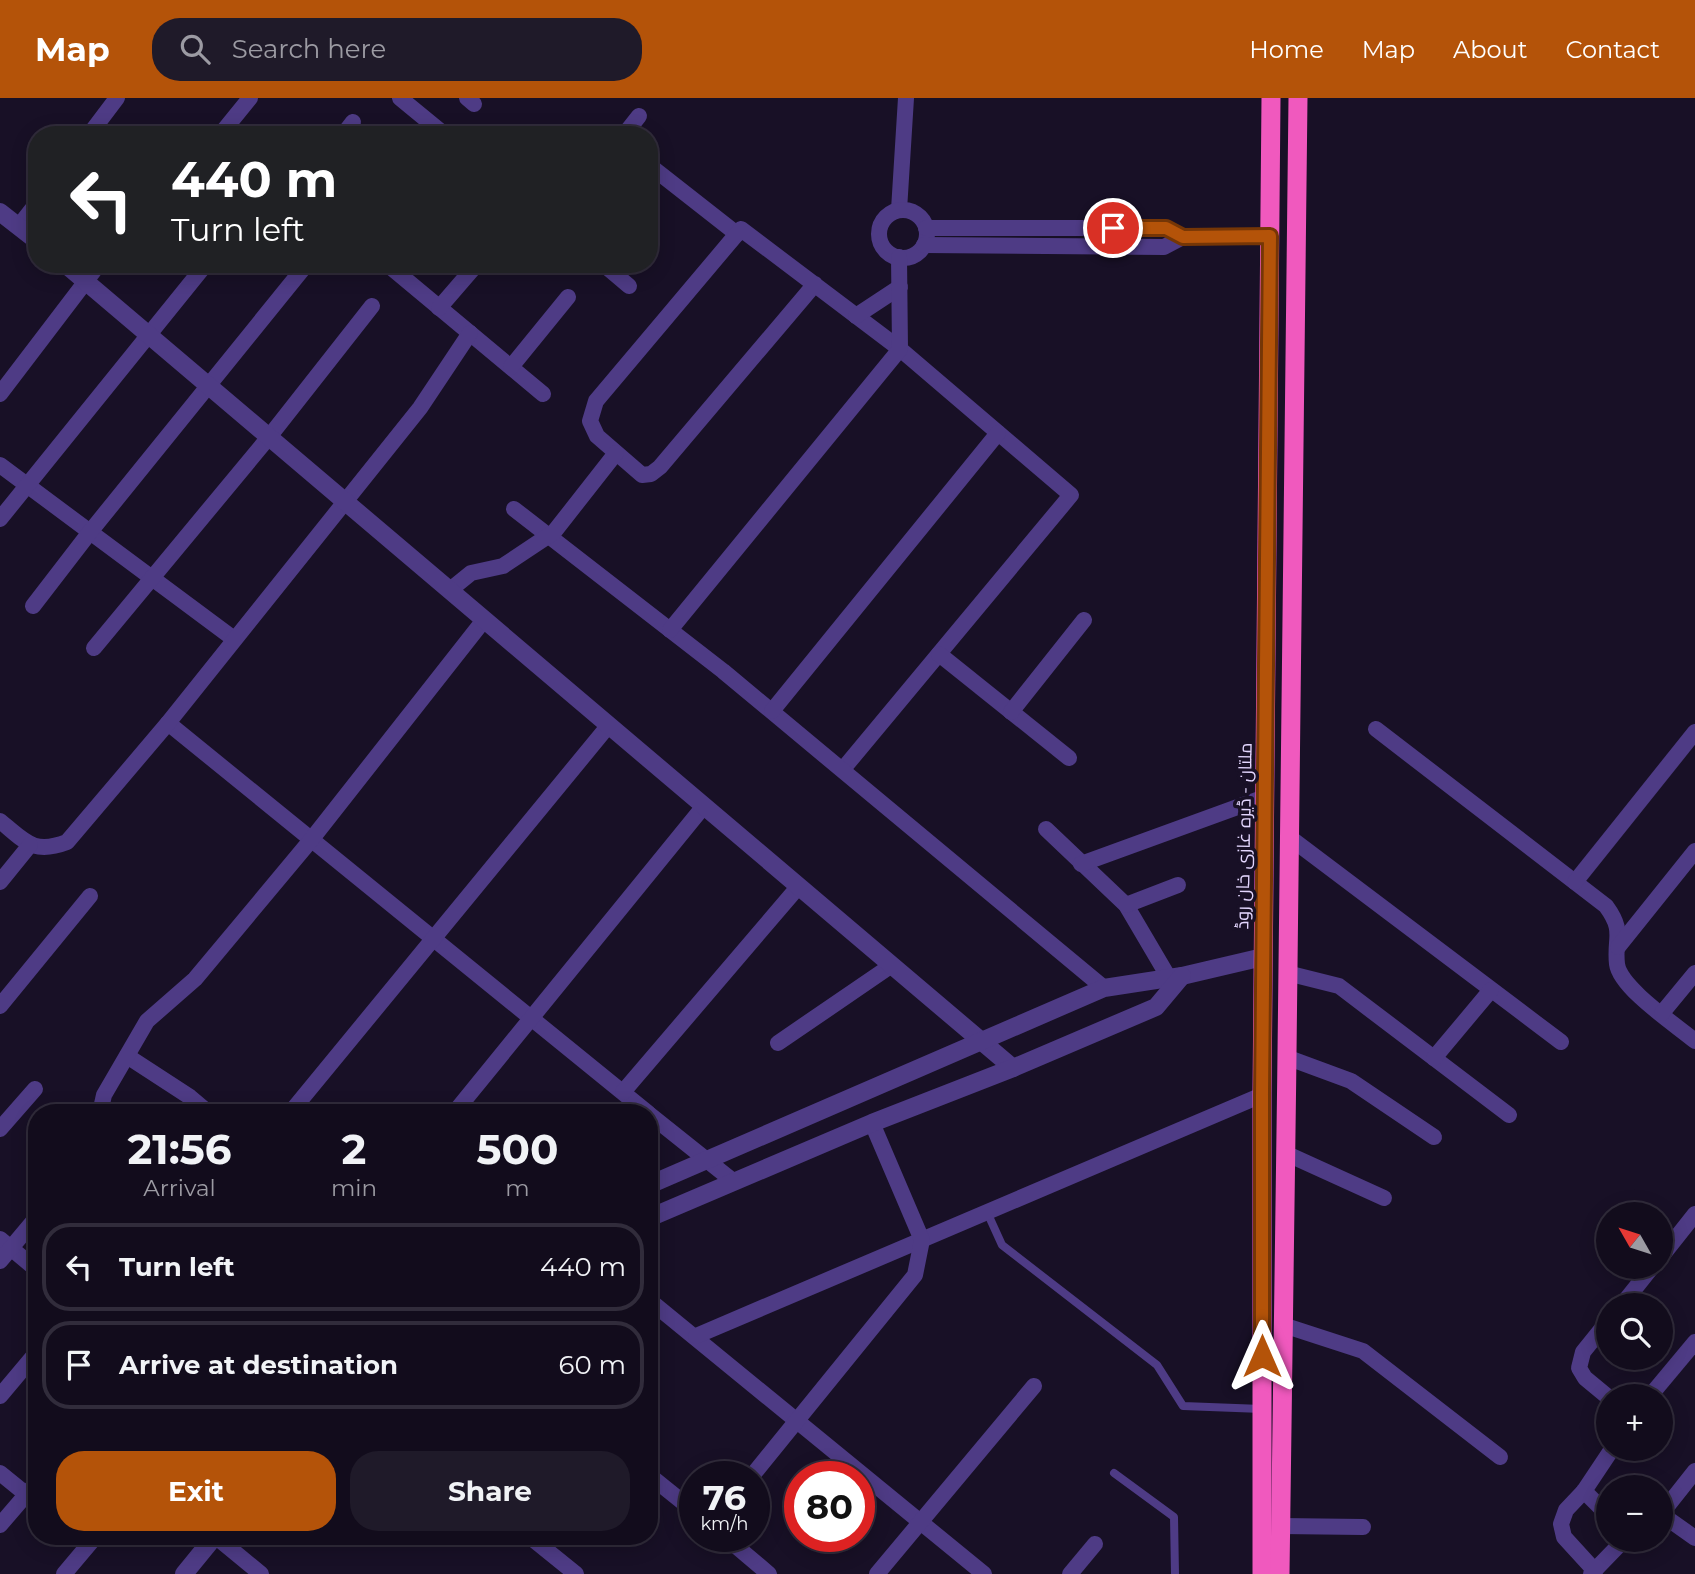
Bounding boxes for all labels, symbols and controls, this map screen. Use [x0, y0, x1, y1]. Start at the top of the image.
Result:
search box [152, 18, 642, 81]
text: Map [35, 29, 110, 69]
icon: search [176, 30, 214, 68]
text: Search here [232, 33, 386, 65]
text: Home [1249, 35, 1324, 64]
text: Map [1362, 35, 1415, 64]
text: About [1453, 35, 1527, 64]
text: Contact [1565, 35, 1660, 64]
text: 440 m [171, 150, 337, 209]
icon: left [56, 154, 147, 245]
pin [1083, 198, 1143, 258]
icon: arrive [1094, 209, 1132, 247]
text: Turn left [171, 210, 305, 249]
street label: ملتان - ڈیرہ غازی خان روڈ [1231, 742, 1257, 930]
text: 21:56 [127, 1123, 231, 1175]
text: 2 [342, 1123, 366, 1175]
text: 500 [477, 1123, 559, 1175]
text: Arrival [143, 1174, 216, 1202]
text: min [331, 1174, 377, 1202]
text: m [505, 1174, 530, 1202]
north arrow [1596, 1202, 1673, 1279]
map controls [1596, 1202, 1673, 1552]
icon: left [60, 1248, 98, 1286]
text: Turn left [119, 1251, 235, 1283]
text: 440 m [540, 1251, 626, 1283]
button: search [1596, 1293, 1673, 1370]
position arrow [1225, 1319, 1299, 1393]
icon: arrive [60, 1346, 98, 1384]
text: Arrive at destination [119, 1349, 398, 1381]
text: 60 m [559, 1349, 626, 1381]
button: + [1596, 1384, 1673, 1461]
button: Exit [56, 1451, 336, 1531]
button: Share [350, 1451, 630, 1531]
speed limit sign: 80 [784, 1461, 875, 1552]
button: − [1596, 1475, 1673, 1552]
text: 76 [703, 1476, 746, 1519]
text: km/h [700, 1513, 749, 1535]

